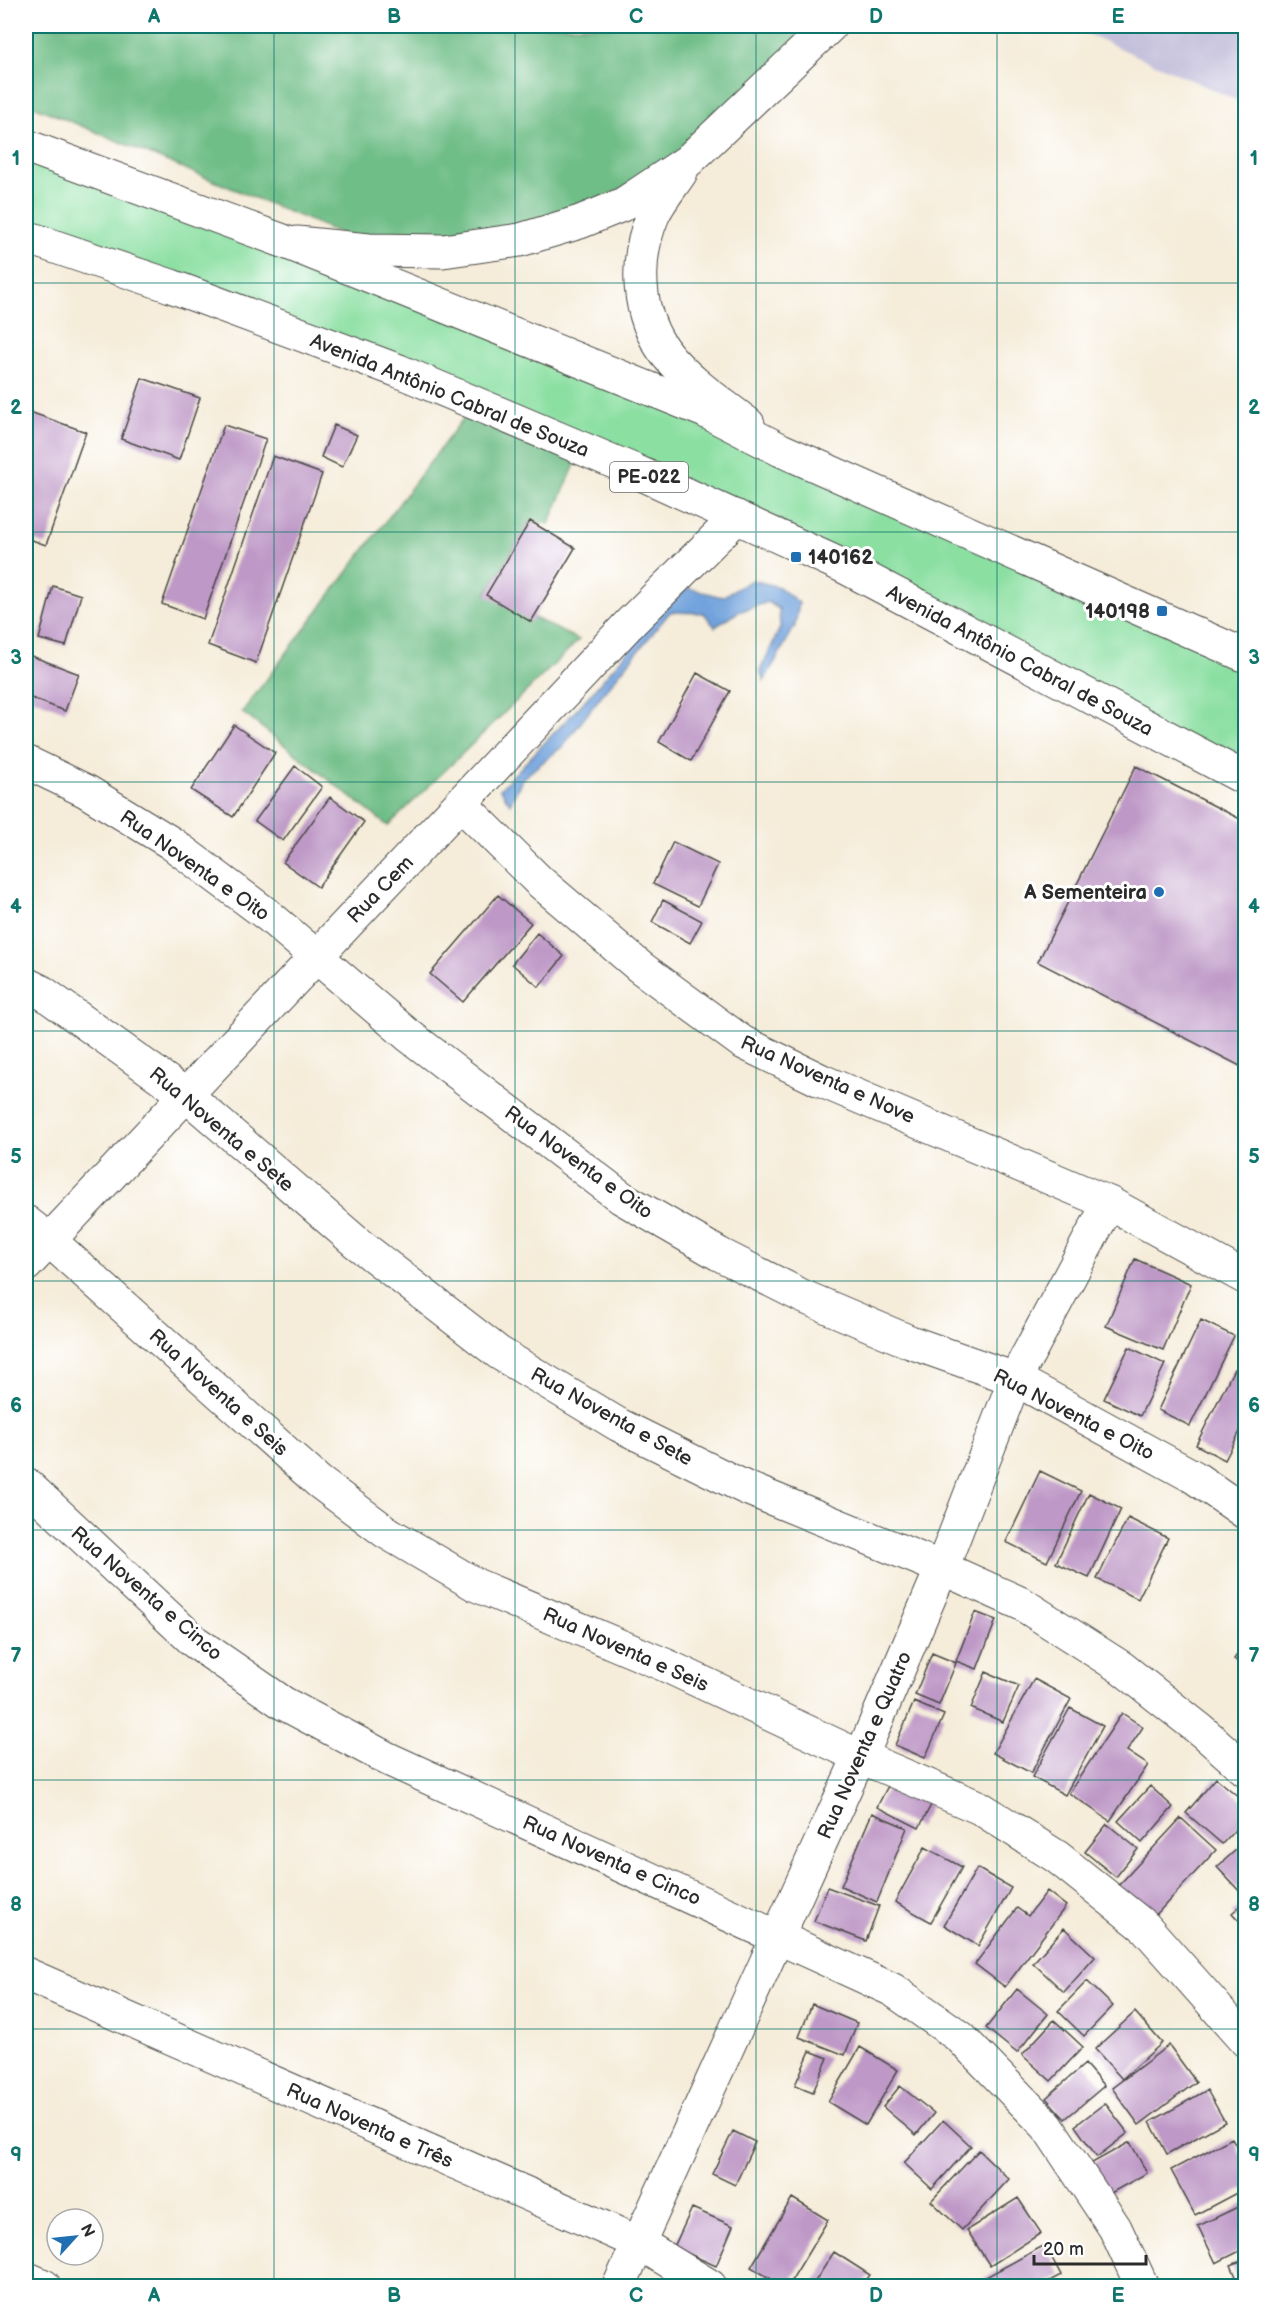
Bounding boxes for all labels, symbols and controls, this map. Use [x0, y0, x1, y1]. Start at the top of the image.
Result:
text: A [147, 5, 161, 29]
text: B [387, 5, 401, 29]
text: C [629, 5, 643, 29]
text: D [869, 5, 883, 29]
text: E [1112, 5, 1125, 29]
text: 1 [12, 147, 20, 171]
text: 1 [1250, 147, 1258, 171]
street label: Avenida Antônio Cabral de Souza [307, 329, 592, 463]
text: 2 [10, 396, 22, 420]
text: 2 [1248, 396, 1260, 420]
road number: PE-022 [610, 462, 688, 492]
place label: 140162 [808, 546, 873, 570]
marker: 140162 [789, 550, 803, 564]
street label: Avenida Antônio Cabral de Souza [882, 580, 1157, 741]
place label: 140198 [1085, 600, 1150, 624]
marker: 140198 [1155, 604, 1169, 618]
text: 3 [10, 646, 22, 670]
text: 3 [1248, 646, 1260, 670]
street label: Rua Noventa e Oito [115, 805, 274, 926]
street label: Rua Cem [343, 851, 419, 928]
place label: A Sementeira [1023, 881, 1147, 905]
marker: A Sementeira [1152, 885, 1166, 899]
text: 4 [10, 895, 22, 919]
text: 4 [1248, 895, 1260, 919]
street label: Rua Noventa e Nove [737, 1031, 918, 1129]
street label: Rua Noventa e Sete [144, 1062, 299, 1197]
street label: Rua Noventa e Oito [500, 1101, 657, 1225]
text: 5 [10, 1145, 22, 1169]
text: 5 [1248, 1145, 1260, 1169]
street label: Rua Noventa e Seis [144, 1324, 293, 1461]
street label: Rua Noventa e Sete [526, 1362, 697, 1471]
street label: Rua Noventa e Oito [989, 1364, 1158, 1466]
text: 6 [10, 1394, 22, 1418]
text: 6 [1248, 1394, 1260, 1418]
street label: Rua Noventa e Cinco [66, 1522, 227, 1666]
street label: Rua Noventa e Seis [539, 1603, 712, 1697]
text: 7 [10, 1644, 22, 1668]
text: 7 [1248, 1644, 1260, 1668]
street label: Rua Noventa e Quatro [813, 1648, 917, 1843]
street label: Rua Noventa e Cinco [519, 1811, 704, 1911]
text: 8 [10, 1893, 22, 1917]
text: 8 [1248, 1893, 1260, 1917]
street label: Rua Noventa e Três [283, 2078, 457, 2173]
text: 9 [10, 2143, 22, 2167]
text: 9 [1248, 2143, 1260, 2167]
north arrow [45, 2207, 105, 2267]
text: N [76, 2221, 98, 2241]
scale bar [1034, 2228, 1146, 2266]
text: 20 m [1043, 2239, 1084, 2260]
text: A [147, 2284, 161, 2308]
text: B [387, 2284, 401, 2308]
text: C [629, 2284, 643, 2308]
text: D [869, 2284, 883, 2308]
text: E [1112, 2284, 1125, 2308]

